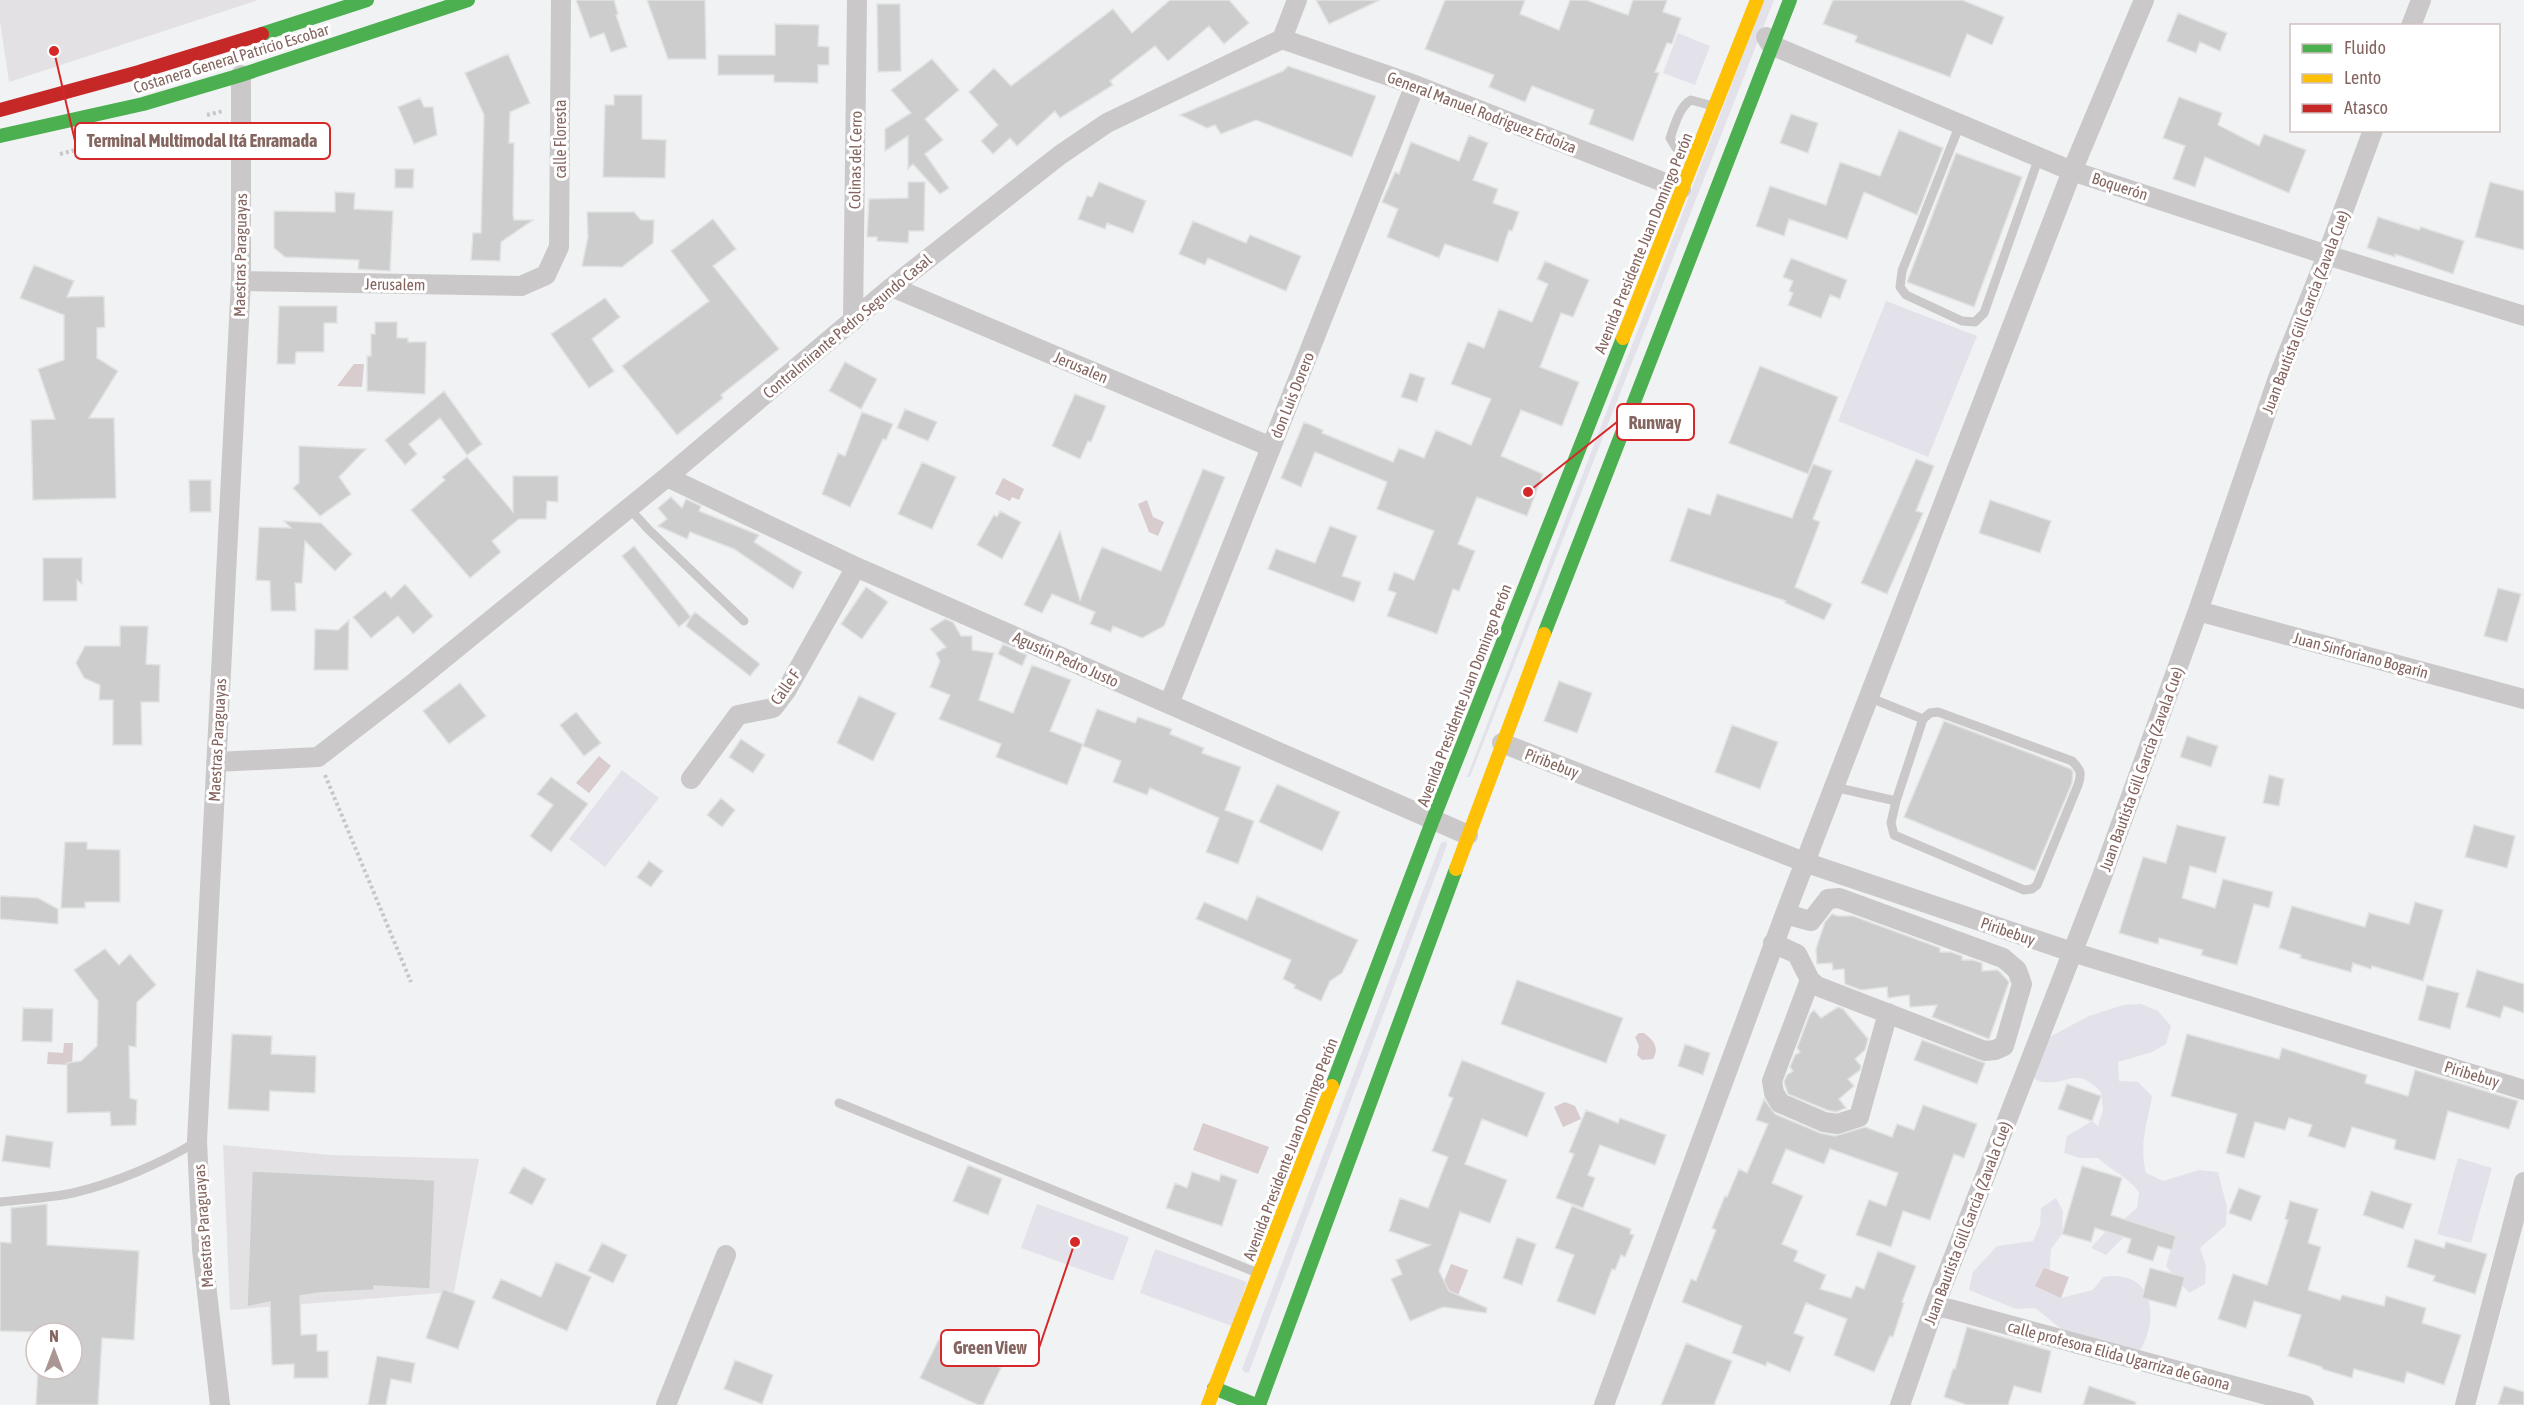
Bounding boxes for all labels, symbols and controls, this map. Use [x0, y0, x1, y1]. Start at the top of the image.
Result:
street label: Costanera General Patricio Escobar [131, 20, 331, 96]
legend [2290, 24, 2500, 132]
text: Fluido [2344, 37, 2386, 58]
text: Lento [2344, 67, 2381, 88]
street label: General Manuel Rodriguez Erdoiza [1384, 68, 1579, 157]
text: Atasco [2344, 97, 2388, 118]
street label: calle Floresta [551, 100, 569, 178]
street label: Colinas del Cerro [845, 111, 865, 209]
callout: Terminal Multimodal Itá Enramada [75, 123, 330, 159]
text: Terminal Multimodal Itá Enramada [87, 130, 317, 151]
street label: Avenida Presidente Juan Domingo Perón [1590, 130, 1697, 357]
street label: Boquerón [2089, 169, 2150, 204]
street label: Maestras Paraguayas [230, 193, 251, 317]
street label: Juan Bautista Gill Garcia (Zavala Cue) [2258, 208, 2353, 416]
street label: Contralmirante Pedro Segundo Casal [759, 250, 936, 403]
street label: Jerusalem [364, 274, 426, 294]
street label: Jerusalen [1051, 348, 1111, 386]
street label: don Luis Dorero [1267, 349, 1317, 441]
callout: Runway [1617, 404, 1694, 440]
text: Runway [1629, 412, 1682, 433]
street label: Avenida Presidente Juan Domingo Perón [1413, 581, 1516, 809]
street label: Agustín Pedro Justo [1010, 628, 1122, 691]
street label: Juan Sinforiano Bogarín [2291, 628, 2430, 683]
street label: Juan Bautista Gill Garcia (Zavala Cue) [2096, 664, 2187, 874]
street label: Calle F [766, 665, 804, 708]
street label: Maestras Paraguayas [205, 677, 230, 802]
street label: Piribebuy [1522, 744, 1582, 783]
street label: Piribebuy [1978, 913, 2038, 950]
street label: Avenida Presidente Juan Domingo Perón [1239, 1035, 1342, 1263]
street label: Piribebuy [2442, 1057, 2502, 1092]
street label: Juan Bautista Gill Garcia (Zavala Cue) [1920, 1119, 2015, 1327]
street label: Maestras Paraguayas [190, 1163, 217, 1288]
street label: calle profesora Elida Ugarriza de Gaona [2006, 1317, 2232, 1394]
north arrow [24, 1321, 84, 1381]
text: N [49, 1327, 59, 1345]
callout: Green View [941, 1330, 1039, 1366]
text: Green View [953, 1337, 1027, 1358]

